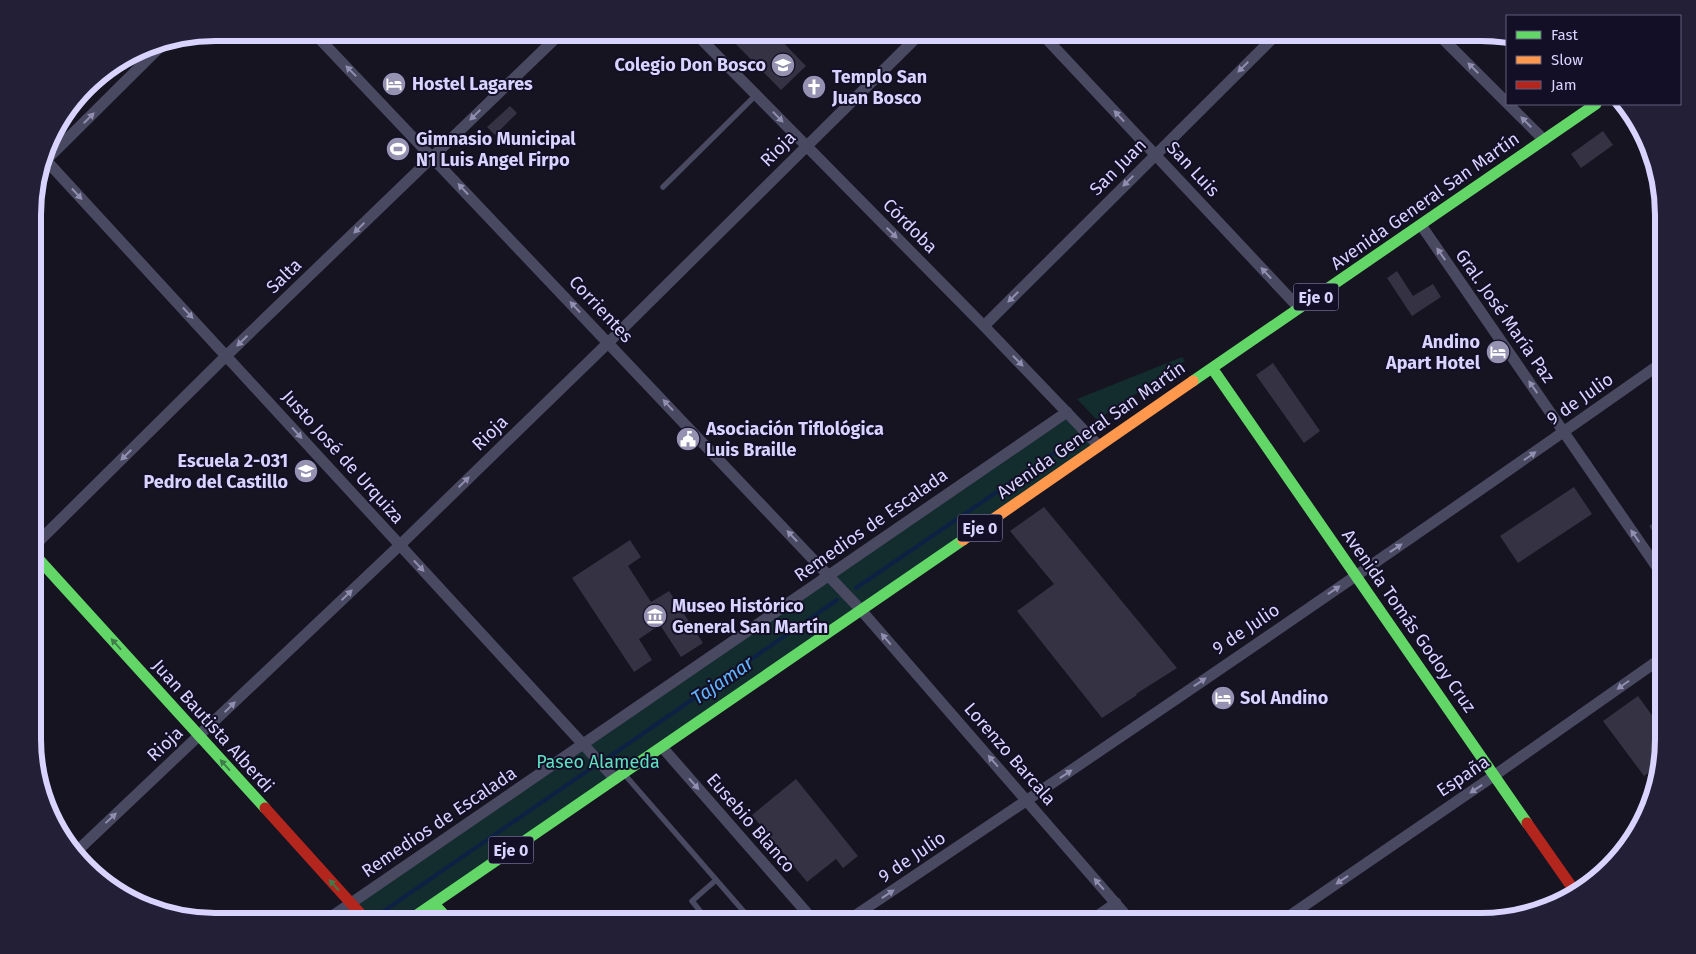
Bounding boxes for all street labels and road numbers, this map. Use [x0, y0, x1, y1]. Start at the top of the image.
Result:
street label: Rioja [756, 127, 800, 171]
street label: Avenida General San Martín [1326, 127, 1524, 275]
street label: San Juan [1085, 134, 1151, 200]
street label: San Luis [1162, 137, 1224, 201]
street label: Córdoba [878, 194, 942, 258]
street label: Gral. José María Paz [1451, 245, 1559, 387]
street label: Salta [262, 254, 306, 298]
street label: Corrientes [564, 271, 638, 347]
road number: Eje 0 [1294, 284, 1338, 310]
street label: Avenida General San Martín [992, 356, 1190, 504]
street label: 9 de Julio [1542, 368, 1618, 430]
street label: Justo José de Urquiza [277, 386, 409, 528]
street label: Rioja [467, 411, 513, 455]
street label: Remedios de Escalada [790, 464, 952, 586]
road number: Eje 0 [958, 514, 1002, 542]
street label: Avenida Tomás Godoy Cruz [1337, 525, 1481, 717]
street label: 9 de Julio [1208, 599, 1284, 659]
street label: Juan Bautista Alberdi [147, 655, 279, 797]
street label: Lorenzo Barcala [959, 698, 1061, 810]
street label: Rioja [142, 722, 188, 766]
street label: España [1433, 750, 1493, 802]
street label: Remedios de Escalada [357, 762, 521, 882]
street label: Eusebio Blanco [702, 769, 800, 877]
street label: 9 de Julio [874, 827, 950, 887]
road number: Eje 0 [488, 836, 534, 864]

